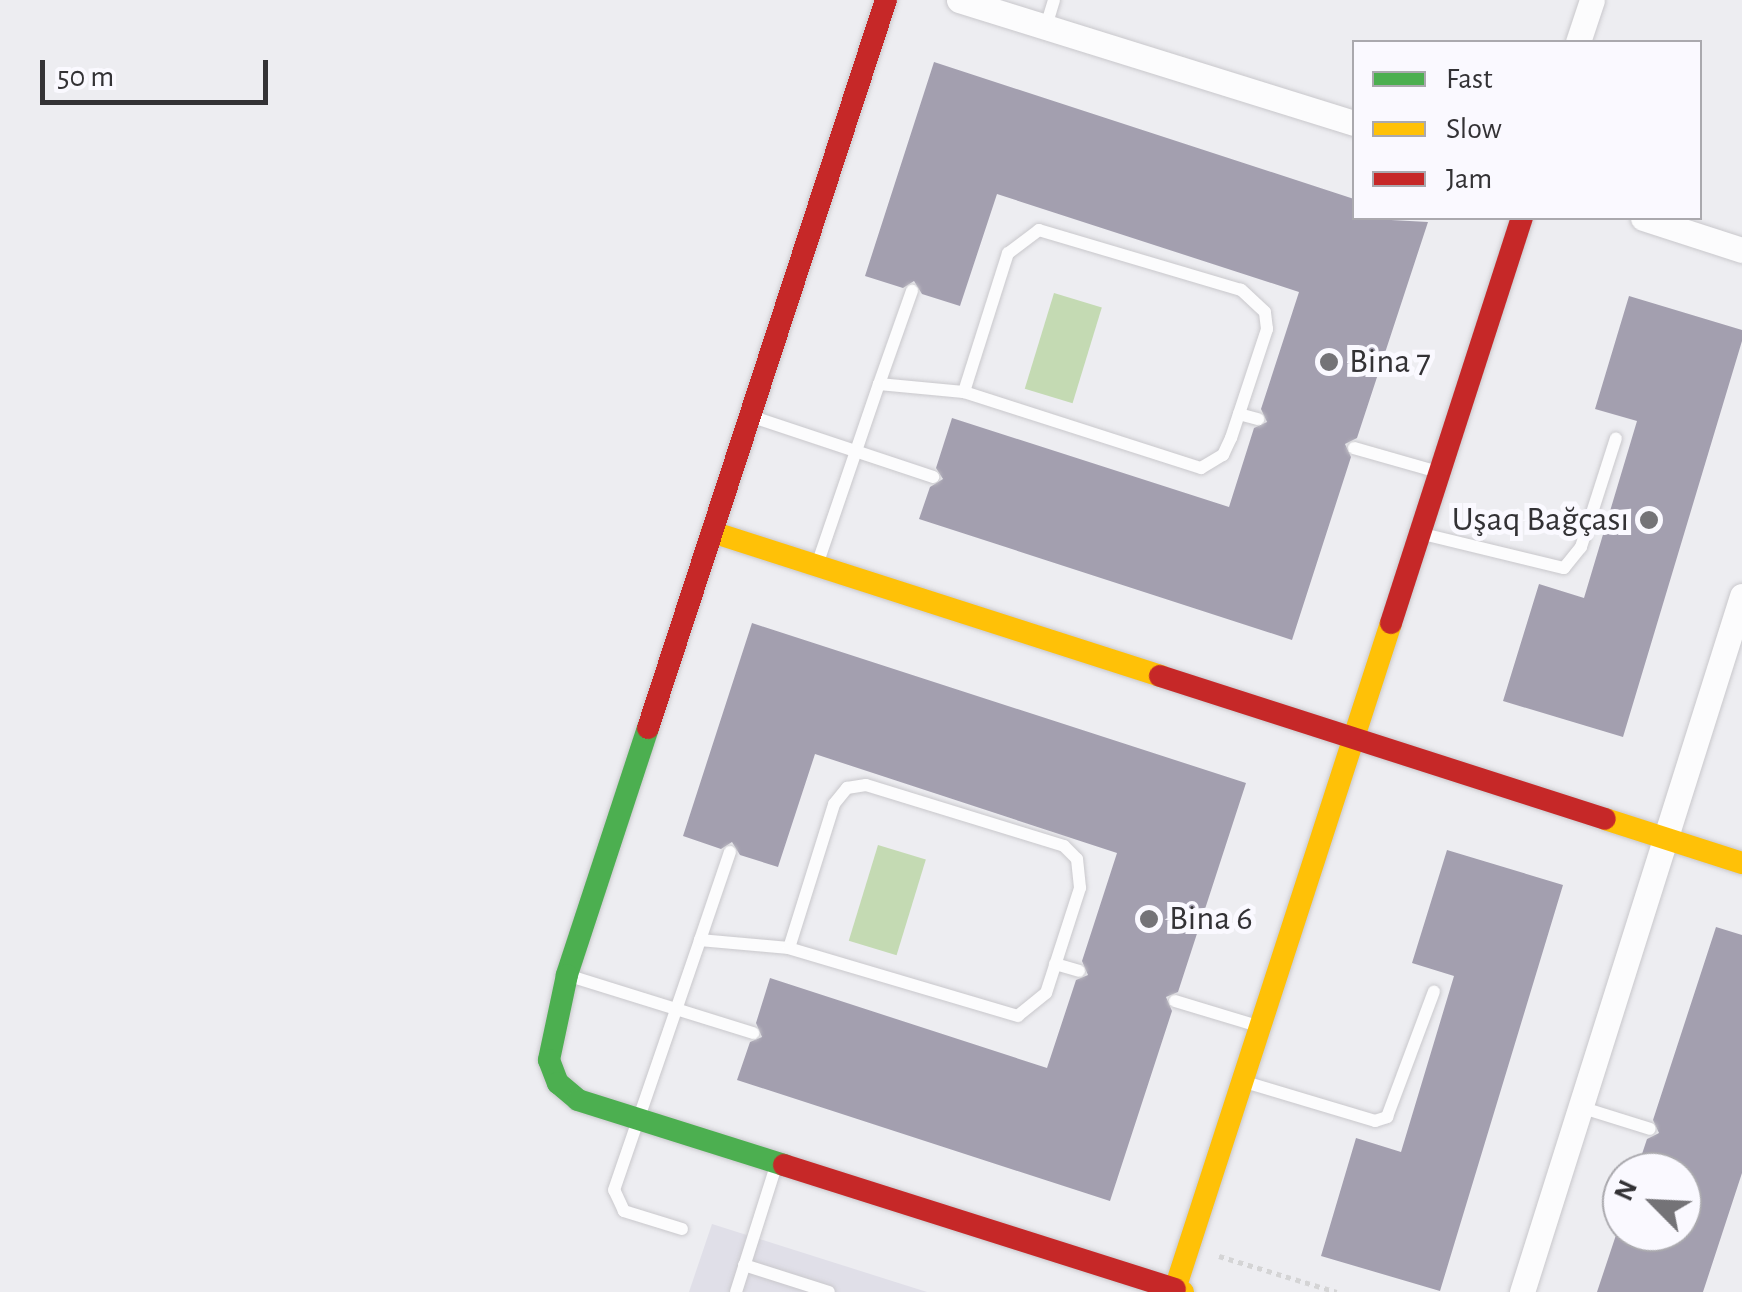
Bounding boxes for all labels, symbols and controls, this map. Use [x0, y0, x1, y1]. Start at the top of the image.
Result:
scale bar [45, 40, 272, 102]
legend [1352, 40, 1702, 220]
text: 50 m [57, 62, 114, 92]
text: Fast [1446, 64, 1493, 94]
text: Slow [1446, 114, 1502, 144]
text: Jam [1446, 164, 1492, 194]
place label: Bina 7 [1349, 341, 1431, 383]
marker: Bina 7 [1318, 351, 1340, 373]
place label: Uşaq Bağçası [1452, 499, 1629, 541]
marker: Uşaq Bağçası [1638, 509, 1660, 531]
place label: Bina 6 [1169, 898, 1253, 940]
marker: Bina 6 [1138, 908, 1160, 930]
north arrow [1602, 1152, 1702, 1252]
text: N [1610, 1176, 1643, 1205]

